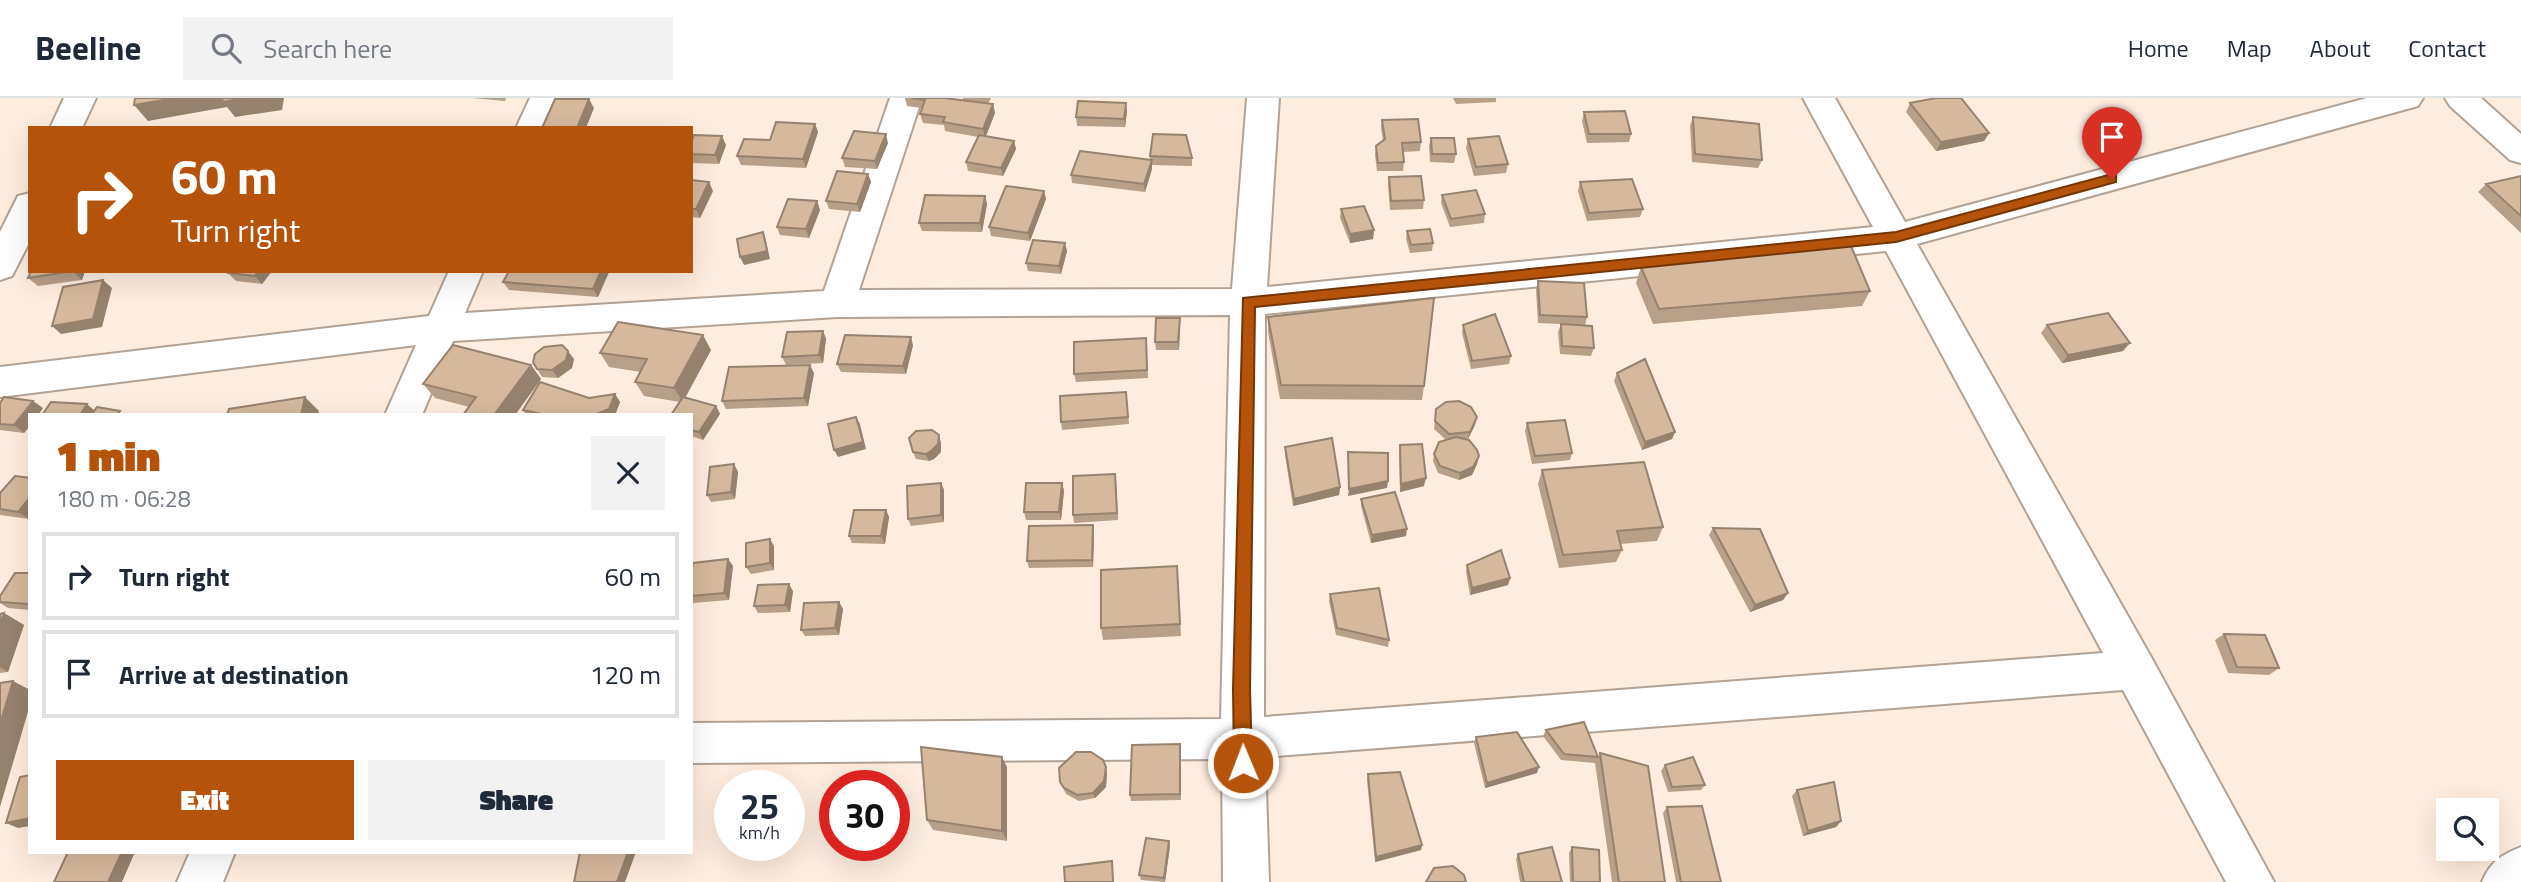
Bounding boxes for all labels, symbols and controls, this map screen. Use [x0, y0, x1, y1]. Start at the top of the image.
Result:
search box [183, 17, 673, 80]
text: Beeline [35, 23, 141, 73]
icon: search [207, 29, 245, 67]
text: Search here [263, 29, 392, 68]
text: Home [2128, 30, 2189, 66]
text: Map [2227, 30, 2272, 66]
text: About [2310, 30, 2370, 66]
text: Contact [2408, 30, 2486, 66]
pin [2082, 107, 2142, 179]
icon: arrive [2093, 118, 2131, 156]
text: 60 m [171, 138, 278, 213]
icon: right [56, 154, 147, 245]
text: Turn right [171, 206, 300, 254]
text: 1 min [56, 423, 160, 487]
button: close [591, 436, 665, 510]
text: 180 m · 06:28 [56, 481, 191, 516]
icon: right [60, 557, 98, 595]
text: Turn right [119, 557, 230, 596]
text: 60 m [604, 557, 661, 596]
icon: arrive [60, 655, 98, 693]
text: Arrive at destination [119, 655, 349, 694]
text: 120 m [590, 655, 661, 694]
position arrow [1206, 726, 1280, 800]
button: Exit [56, 760, 354, 840]
button: Share [368, 760, 665, 840]
speed limit sign: 30 [819, 770, 910, 861]
text: 25 [740, 779, 779, 833]
map controls [2436, 798, 2499, 861]
button: search [2436, 798, 2499, 861]
text: km/h [739, 819, 780, 846]

